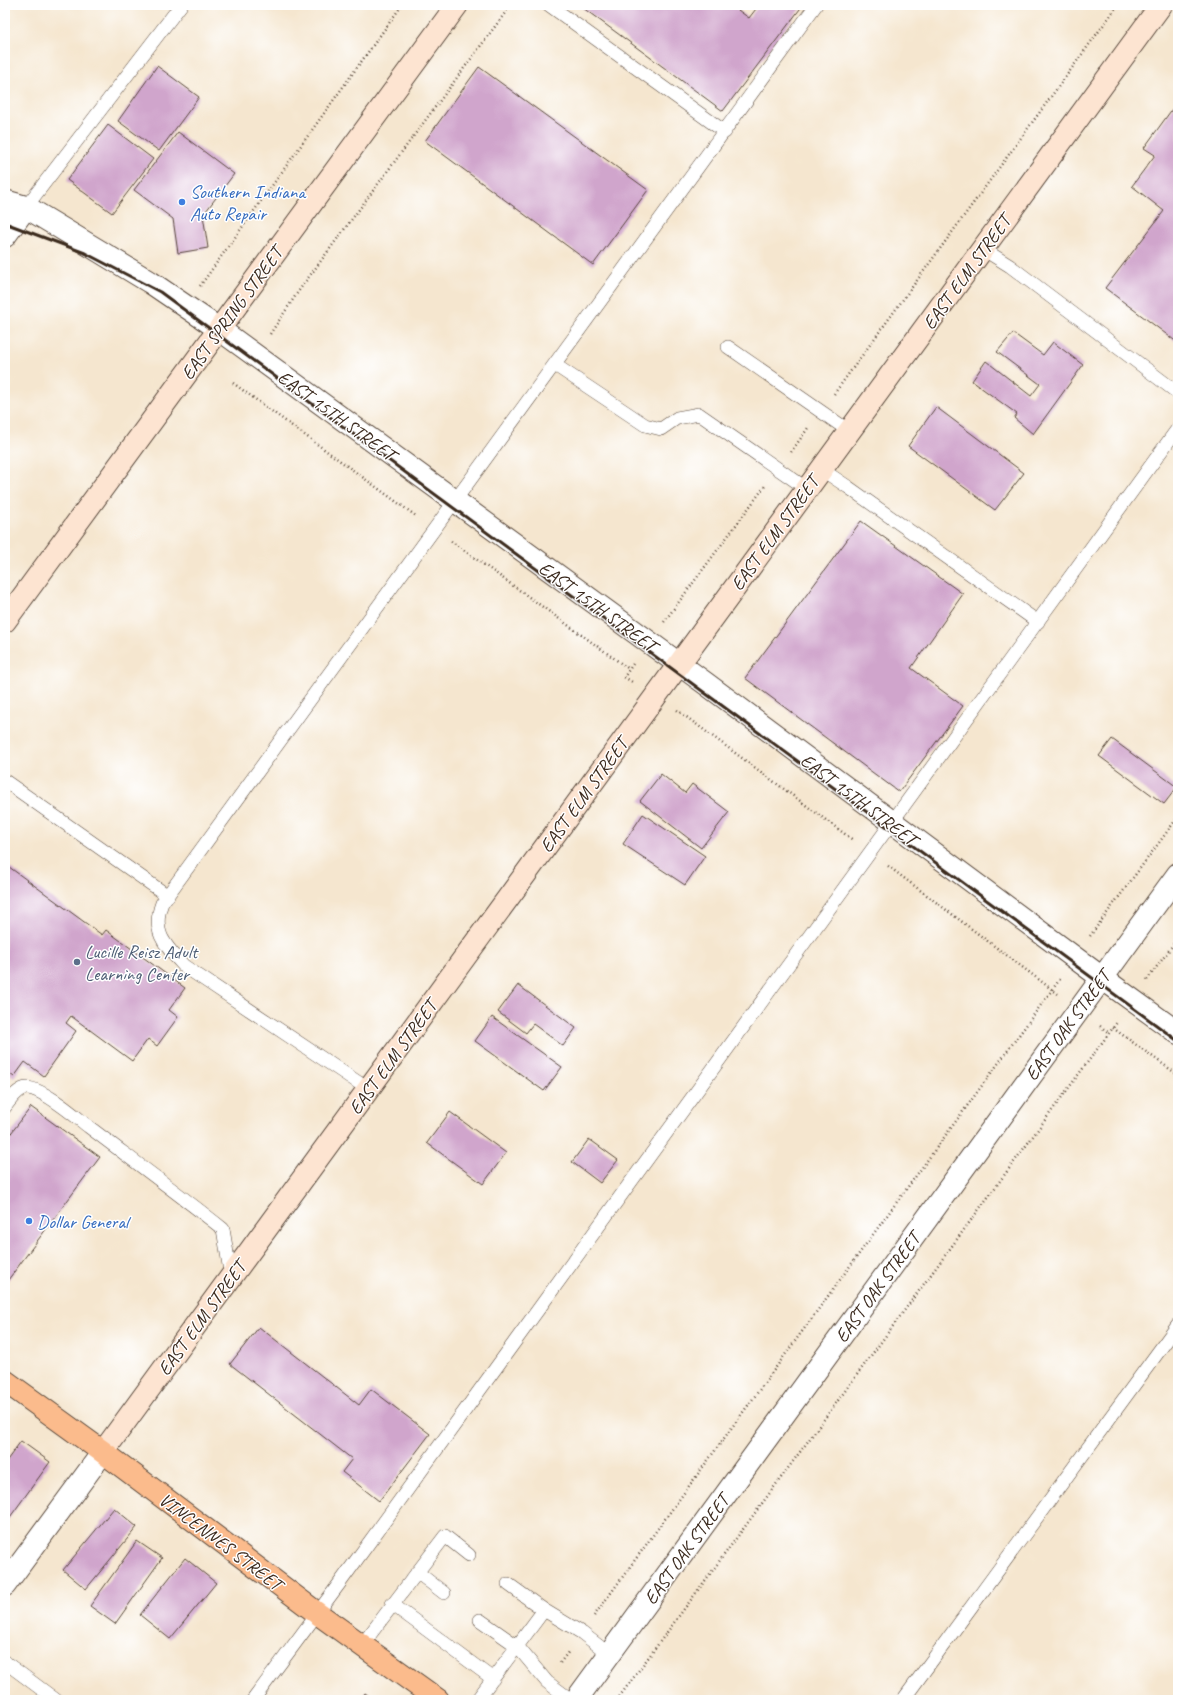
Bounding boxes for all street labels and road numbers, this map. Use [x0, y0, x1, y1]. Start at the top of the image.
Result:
street label: EAST ELM STREET [917, 207, 1019, 334]
street label: EAST SPRING STREET [176, 238, 291, 384]
street label: EAST 15TH STREET [273, 365, 404, 470]
street label: EAST ELM STREET [725, 468, 827, 595]
street label: EAST 15TH STREET [534, 556, 665, 661]
street label: EAST ELM STREET [534, 730, 636, 857]
street label: EAST 15TH STREET [796, 748, 925, 854]
street label: EAST OAK STREET [1020, 962, 1118, 1085]
street label: EAST ELM STREET [343, 992, 445, 1119]
street label: EAST OAK STREET [830, 1224, 928, 1347]
street label: EAST ELM STREET [152, 1253, 254, 1380]
street label: EAST OAK STREET [639, 1486, 737, 1609]
street label: VINCENNES STREET [154, 1488, 290, 1599]

